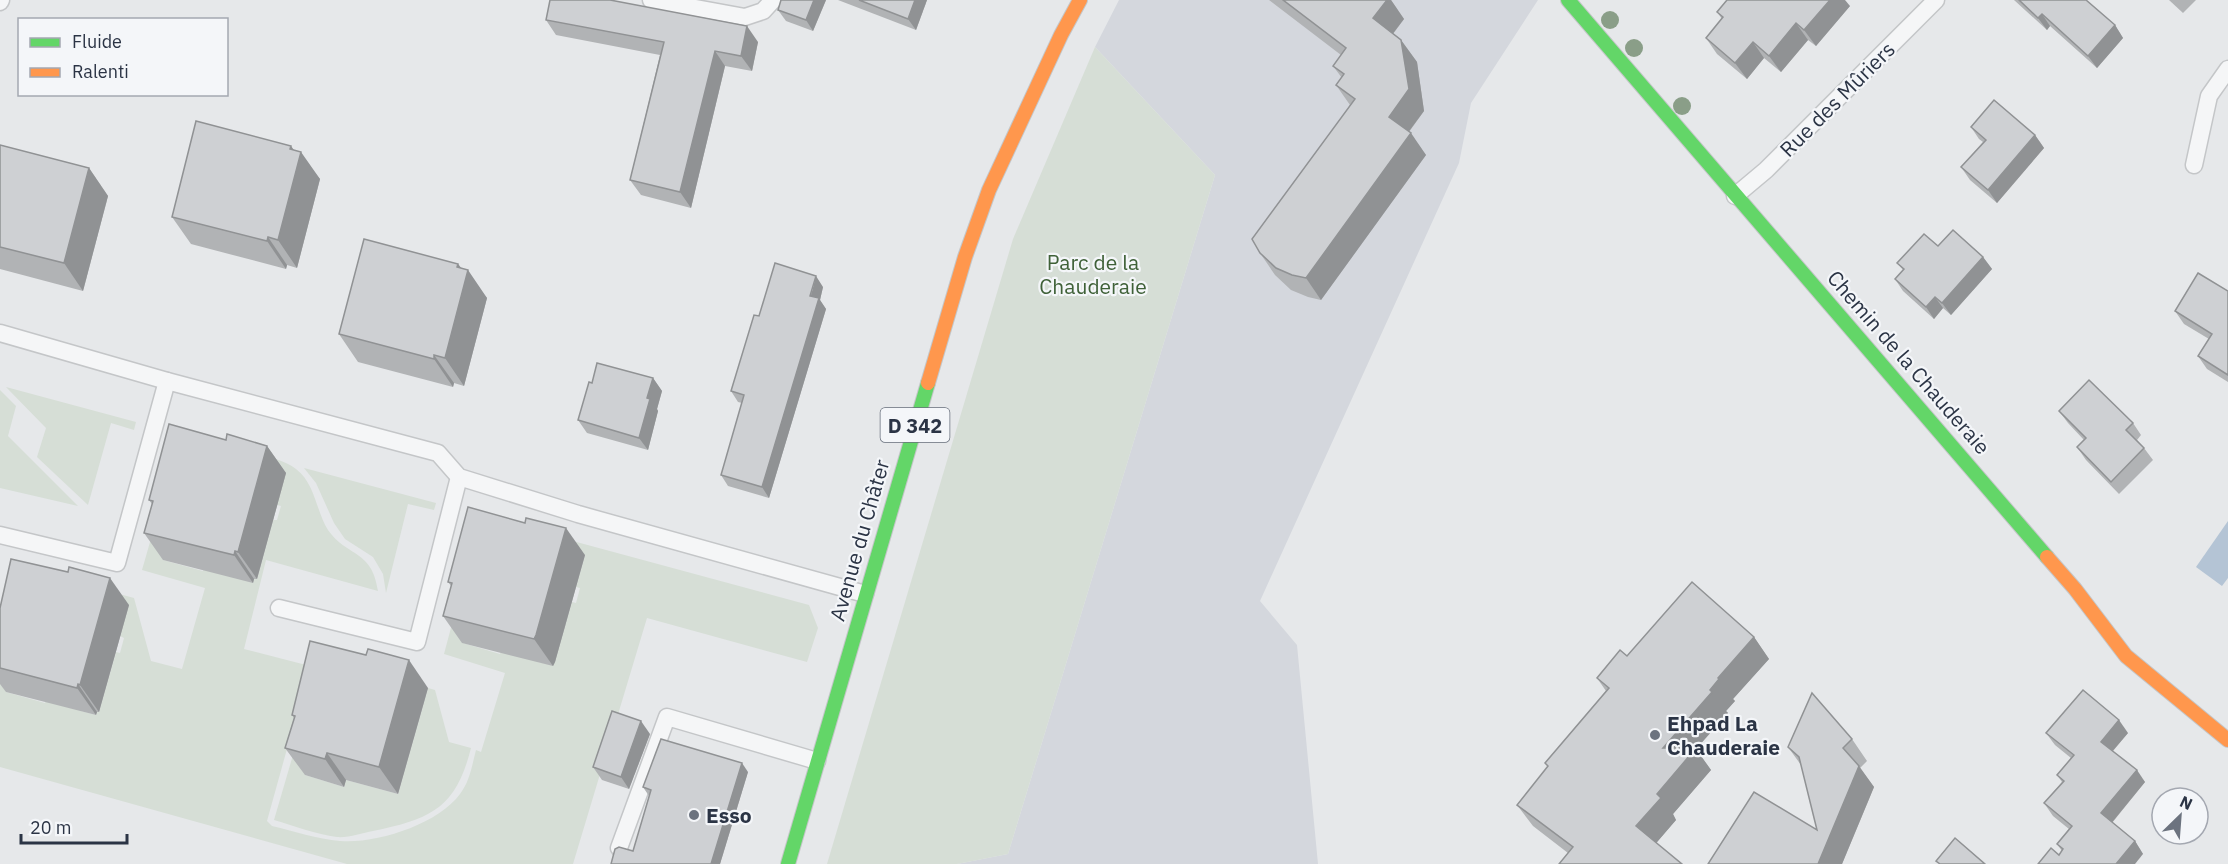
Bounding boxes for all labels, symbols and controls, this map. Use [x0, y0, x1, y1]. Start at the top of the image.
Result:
legend [18, 18, 228, 96]
text: Fluide [72, 30, 122, 53]
street label: Rue des Mûriers [1773, 35, 1901, 163]
text: Ralenti [72, 60, 129, 83]
park label: Parc de la Chauderaie [1039, 248, 1147, 300]
street label: Chemin de la Chauderaie [1821, 264, 1997, 460]
road number: D 342 [880, 408, 950, 442]
street label: Avenue du Châter [823, 456, 896, 624]
place label: Ehpad La Chauderaie [1667, 709, 1780, 761]
marker: Ehpad La Chauderaie [1648, 728, 1662, 742]
north arrow [2150, 786, 2210, 846]
text: N [2177, 791, 2196, 814]
place label: Esso [706, 801, 752, 829]
scale bar [21, 807, 128, 845]
marker: Esso [687, 808, 701, 822]
text: 20 m [30, 816, 72, 839]

